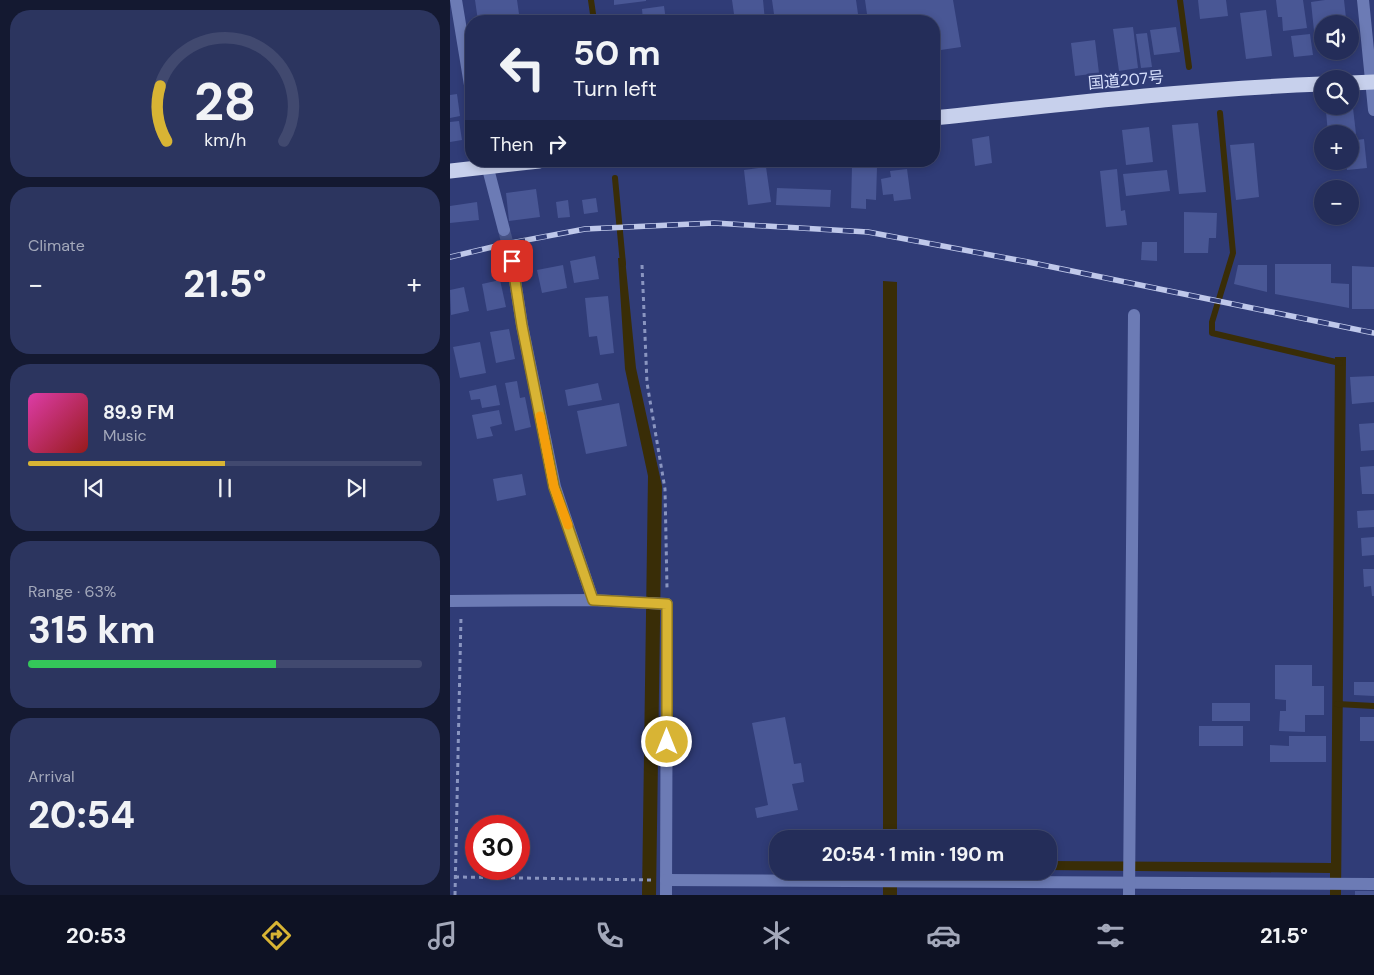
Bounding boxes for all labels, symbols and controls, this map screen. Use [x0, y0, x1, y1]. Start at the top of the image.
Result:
map controls [1314, 15, 1359, 225]
button: sound [1314, 15, 1359, 60]
text: 50 m [573, 30, 661, 76]
icon: left [490, 35, 555, 100]
street label: 国道207号 [1087, 66, 1165, 94]
text: 28 [194, 68, 256, 136]
button: search [1314, 70, 1359, 115]
text: Turn left [573, 74, 657, 103]
button: + [1314, 125, 1359, 170]
text: km/h [204, 128, 246, 152]
icon: right [543, 130, 571, 158]
text: Then [490, 132, 533, 157]
button: − [1314, 180, 1359, 225]
text: Climate [28, 235, 85, 256]
pin [491, 240, 533, 282]
icon: arrive [498, 247, 526, 275]
text: 21.5° [183, 259, 267, 309]
text: − [28, 266, 43, 303]
text: + [407, 266, 422, 303]
text: 89.9 FM [103, 400, 174, 425]
text: Music [103, 425, 147, 446]
icon: previous [80, 474, 108, 502]
icon: pause [211, 474, 239, 502]
icon: next [342, 474, 370, 502]
text: Range · 63% [28, 581, 116, 602]
text: 315 km [28, 605, 155, 655]
position arrow [640, 715, 692, 767]
text: Arrival [28, 766, 75, 787]
text: 20:54 [28, 790, 135, 840]
speed limit sign: 30 [465, 815, 530, 880]
text: 20:54 · 1 min · 190 m [822, 842, 1004, 867]
icon: directions [259, 918, 294, 953]
icon: music [425, 918, 460, 953]
icon: phone [592, 918, 627, 953]
icon: climate [759, 918, 794, 953]
icon: car [926, 918, 961, 953]
icon: filters [1093, 918, 1128, 953]
text: 20:53 [66, 921, 127, 950]
text: 21.5° [1260, 921, 1308, 950]

